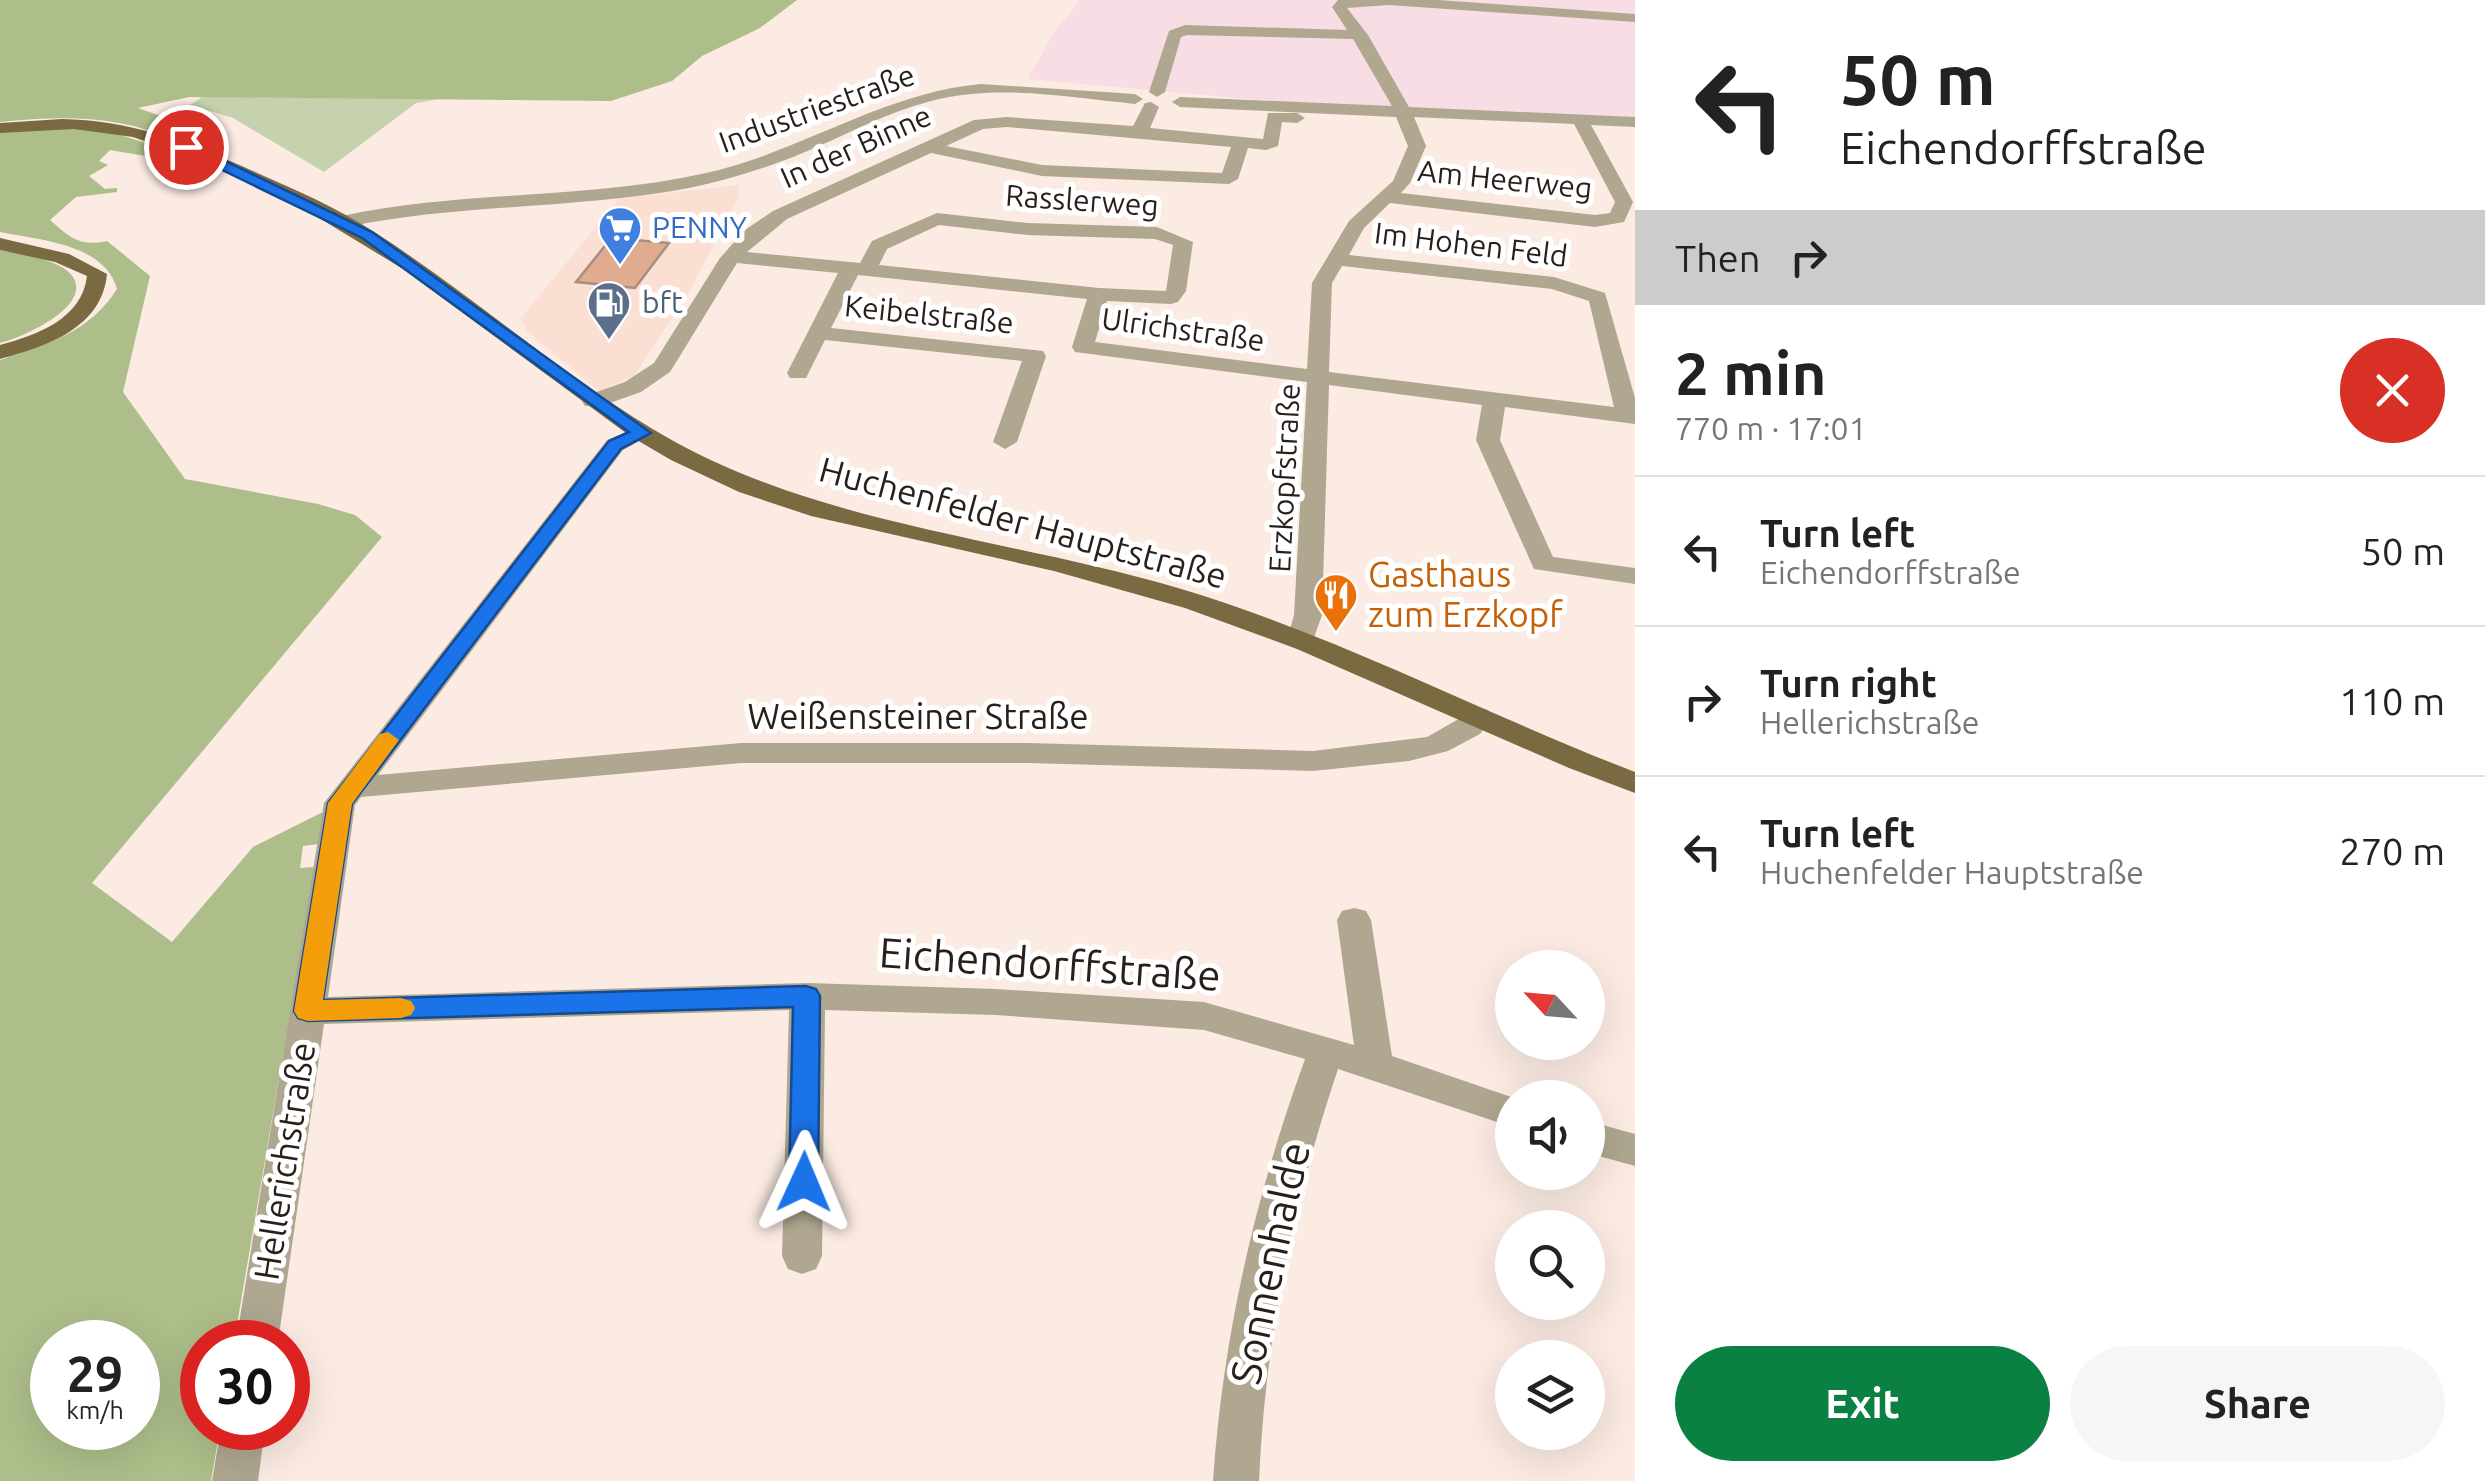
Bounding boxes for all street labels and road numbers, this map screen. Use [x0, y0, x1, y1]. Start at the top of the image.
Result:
street label: Industriestraße [714, 57, 919, 159]
street label: In der Binne [775, 98, 936, 194]
street label: Am Heerweg [1416, 153, 1594, 205]
street label: Rasslerweg [1004, 178, 1160, 222]
street label: Im Hohen Feld [1373, 215, 1570, 273]
street label: Keibelstraße [843, 288, 1015, 340]
street label: Ulrichstraße [1099, 301, 1267, 357]
street label: Erzkopfstraße [1262, 383, 1306, 573]
street label: Huchenfelder Hauptstraße [815, 448, 1231, 596]
street label: Weißensteiner Straße [747, 696, 1089, 736]
street label: Eichendorffstraße [878, 928, 1222, 999]
street label: Hellerichstraße [245, 1039, 323, 1282]
street label: Sonnenhalde [1221, 1138, 1318, 1388]

